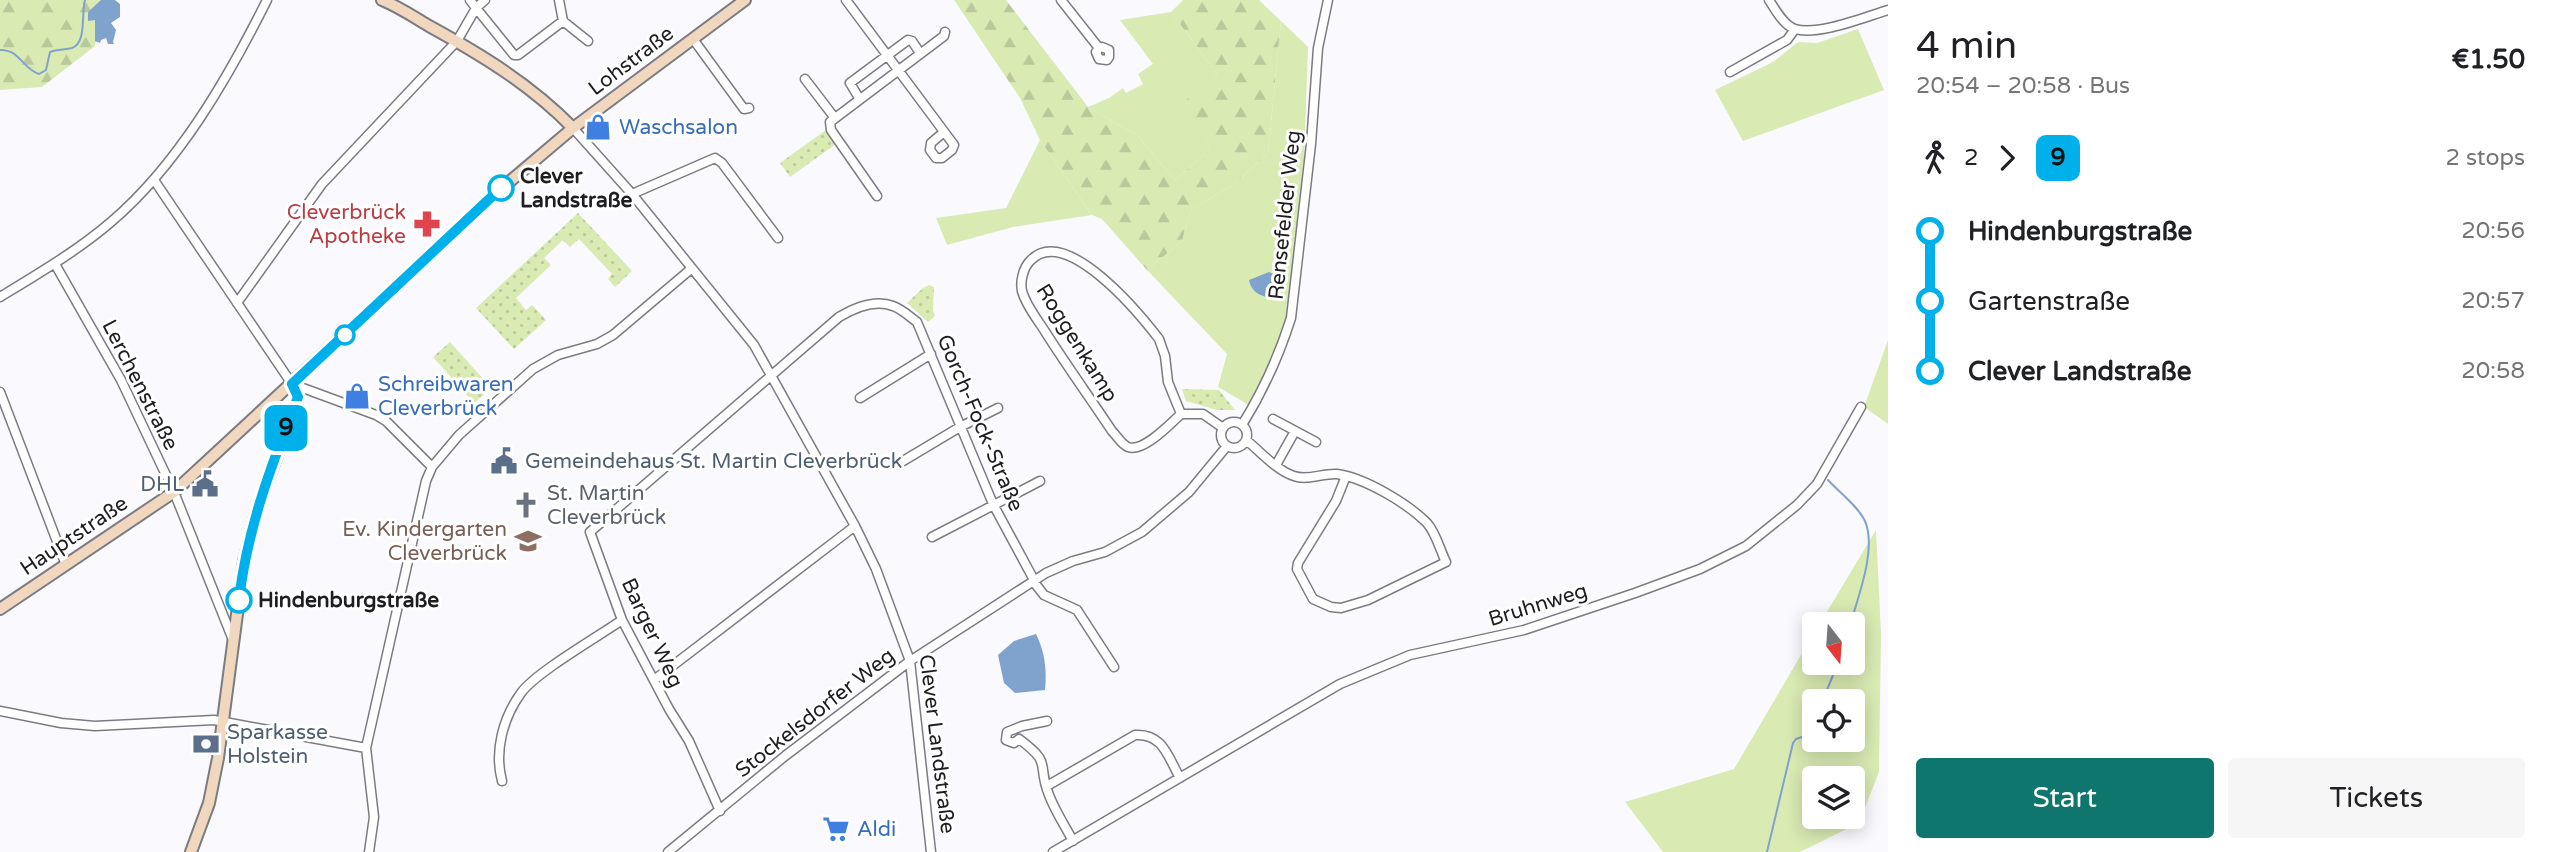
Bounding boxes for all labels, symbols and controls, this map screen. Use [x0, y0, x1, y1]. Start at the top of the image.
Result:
street label: Lohstraße [583, 21, 679, 101]
text: 4 min [1916, 23, 2017, 69]
text: €1.50 [2452, 44, 2525, 75]
text: 20:54 – 20:58 · Bus [1916, 72, 2130, 100]
shop icon: Waschsalon [583, 112, 613, 142]
place label: Waschsalon [619, 115, 738, 140]
street label: Rensefelder Weg [1264, 129, 1306, 301]
icon: walk [1916, 139, 1954, 177]
icon: forward [1988, 139, 2026, 177]
text: 9 [2050, 143, 2066, 172]
text: 2 [1964, 144, 1978, 172]
text: 2 stops [2445, 144, 2525, 172]
place label: Clever Landstraße [520, 164, 633, 213]
marker: Clever Landstraße [488, 175, 514, 201]
place label: Cleverbrück Apotheke [287, 200, 406, 249]
pharmacy icon: Cleverbrück Apotheke [412, 209, 442, 239]
text: Hindenburgstraße [1968, 216, 2192, 247]
text: 20:56 [2461, 217, 2525, 245]
street label: Roggenkamp [1031, 279, 1123, 407]
text: Gartenstraße [1968, 286, 2130, 317]
text: 20:57 [2461, 287, 2525, 315]
street label: Lerchenstraße [96, 316, 184, 454]
unlabelled marker [335, 325, 355, 345]
street label: Gorch-Fock-Straße [931, 331, 1029, 515]
text: Clever Landstraße [1968, 356, 2191, 387]
text: 20:58 [2461, 357, 2525, 385]
place label: Schreibwaren Cleverbrück [378, 372, 514, 421]
shop icon: Schreibwaren Cleverbrück [342, 381, 372, 411]
line badge: 9 [263, 405, 309, 451]
text: 9 [278, 413, 294, 442]
public building icon: Gemeindehaus St. Martin Cleverbrück [489, 446, 519, 476]
place label: Gemeindehaus St. Martin Cleverbrück [525, 449, 902, 474]
public building icon: DHL [190, 469, 220, 499]
place label: DHL [140, 472, 184, 497]
place label: St. Martin Cleverbrück [547, 481, 666, 530]
church icon: St. Martin Cleverbrück [511, 490, 541, 520]
street label: Hauptstraße [16, 491, 133, 581]
place label: Ev. Kindergarten Cleverbrück [342, 517, 507, 566]
school or university icon: Ev. Kindergarten Cleverbrück [513, 526, 543, 556]
street label: Barger Weg [616, 574, 688, 692]
street label: Bruhnweg [1485, 578, 1591, 632]
marker: Hindenburgstraße [226, 587, 252, 613]
place label: Hindenburgstraße [258, 588, 439, 613]
north arrow [1802, 612, 1866, 676]
map controls [1802, 612, 1865, 829]
street label: Stockelsdorfer Weg [730, 643, 900, 783]
street label: Clever Landstraße [914, 653, 960, 835]
button: locate [1802, 689, 1865, 752]
place label: Sparkasse Holstein [227, 720, 328, 769]
bank icon: Sparkasse Holstein [191, 729, 221, 759]
button: Start [1916, 758, 2214, 838]
button: Tickets [2228, 758, 2525, 838]
button: layers [1802, 766, 1865, 829]
supermarket icon: Aldi [821, 814, 851, 844]
place label: Aldi [857, 817, 896, 842]

